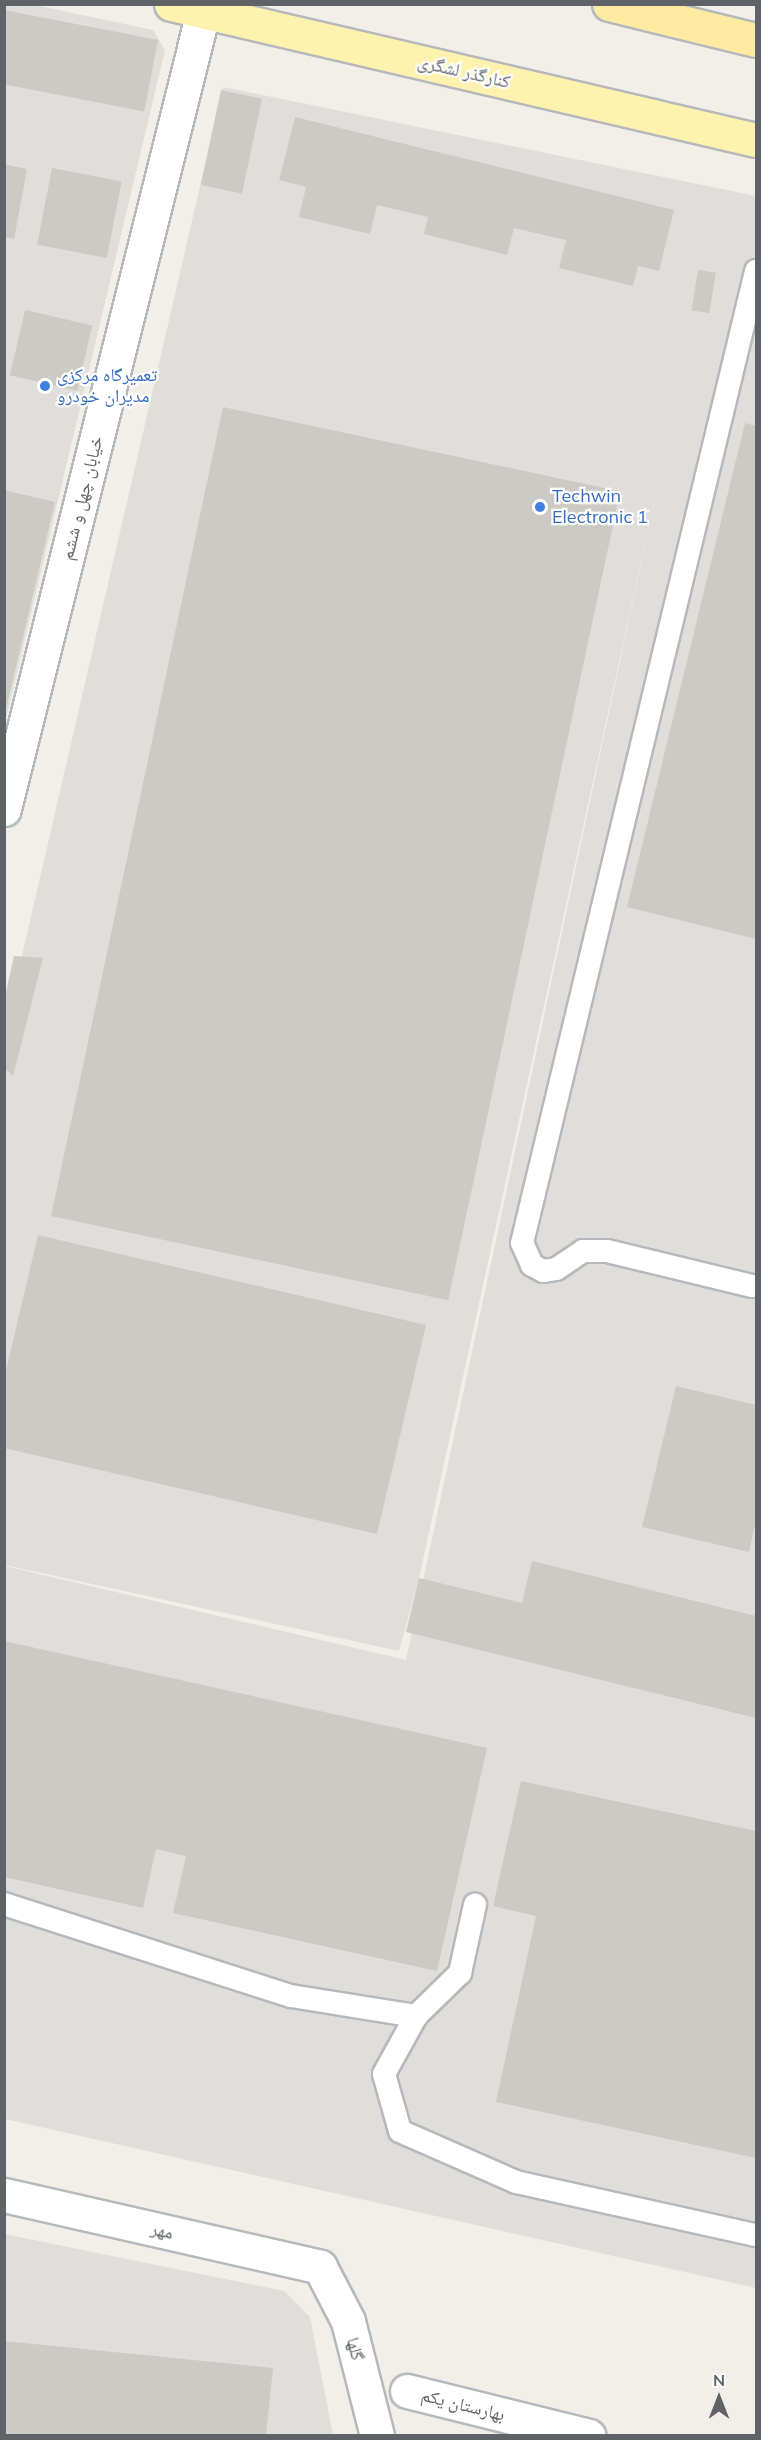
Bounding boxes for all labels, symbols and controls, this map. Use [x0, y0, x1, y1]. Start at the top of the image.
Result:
street label: کنارگذر لشگری [416, 51, 512, 93]
place label: تعمیرگاه مرکزی مدیران خودرو [57, 365, 157, 407]
marker: تعمیرگاه مرکزی مدیران خودرو [38, 379, 52, 393]
street label: خیابان چهل و ششم [56, 434, 108, 562]
place label: Techwin Electronic 1 [552, 486, 648, 528]
marker: Techwin Electronic 1 [533, 500, 547, 514]
street label: مهر [149, 2218, 175, 2244]
street label: گلها [342, 2335, 368, 2363]
north arrow [689, 2368, 749, 2428]
text: N [713, 2370, 725, 2390]
street label: بهارستان یکم [419, 2384, 507, 2426]

